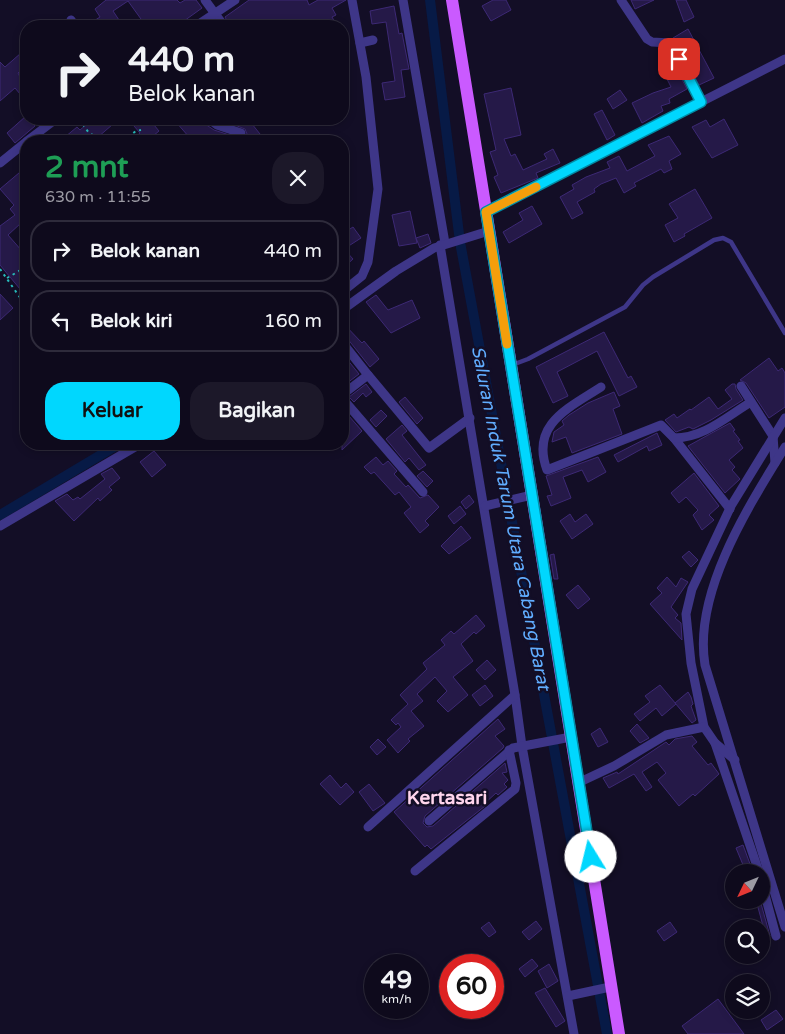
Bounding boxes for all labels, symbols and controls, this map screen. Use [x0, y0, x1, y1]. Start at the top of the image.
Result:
pin [658, 38, 700, 80]
text: 440 m [128, 39, 235, 81]
icon: right [45, 40, 110, 105]
icon: arrive [665, 45, 693, 73]
text: Belok kanan [128, 81, 255, 107]
text: 2 mnt [45, 149, 129, 186]
button: close [272, 152, 324, 204]
text: 630 m · 11:55 [45, 187, 151, 207]
icon: right [47, 237, 75, 265]
text: Belok kanan [90, 240, 200, 262]
text: 440 m [264, 240, 322, 262]
icon: left [47, 307, 75, 335]
text: Belok kiri [90, 310, 173, 332]
text: 160 m [264, 310, 322, 332]
water label: Saluran Induk Tarum Utara Cabang Barat [467, 344, 556, 694]
button: Keluar [45, 382, 180, 440]
button: Bagikan [190, 382, 324, 440]
district label: Kertasari [407, 787, 487, 809]
position arrow [564, 830, 616, 882]
north arrow [725, 864, 770, 909]
map controls [725, 864, 770, 1019]
button: search [725, 919, 770, 964]
speed limit sign: 60 [439, 954, 504, 1019]
text: 49 [381, 965, 412, 995]
button: layers [725, 974, 770, 1019]
text: km/h [381, 992, 412, 1006]

